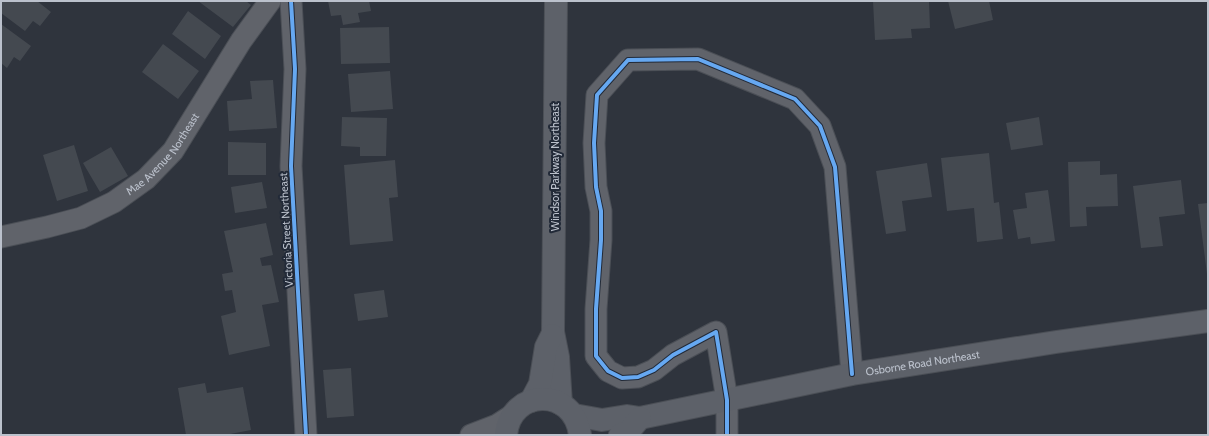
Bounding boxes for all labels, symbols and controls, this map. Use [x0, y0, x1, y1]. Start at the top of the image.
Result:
street label: Windsor Parkway Northeast [548, 103, 562, 231]
street label: Mae Avenue Northeast [123, 110, 202, 198]
street label: Victoria Street Northeast [276, 172, 296, 288]
street label: Osborne Road Northeast [865, 347, 981, 379]

